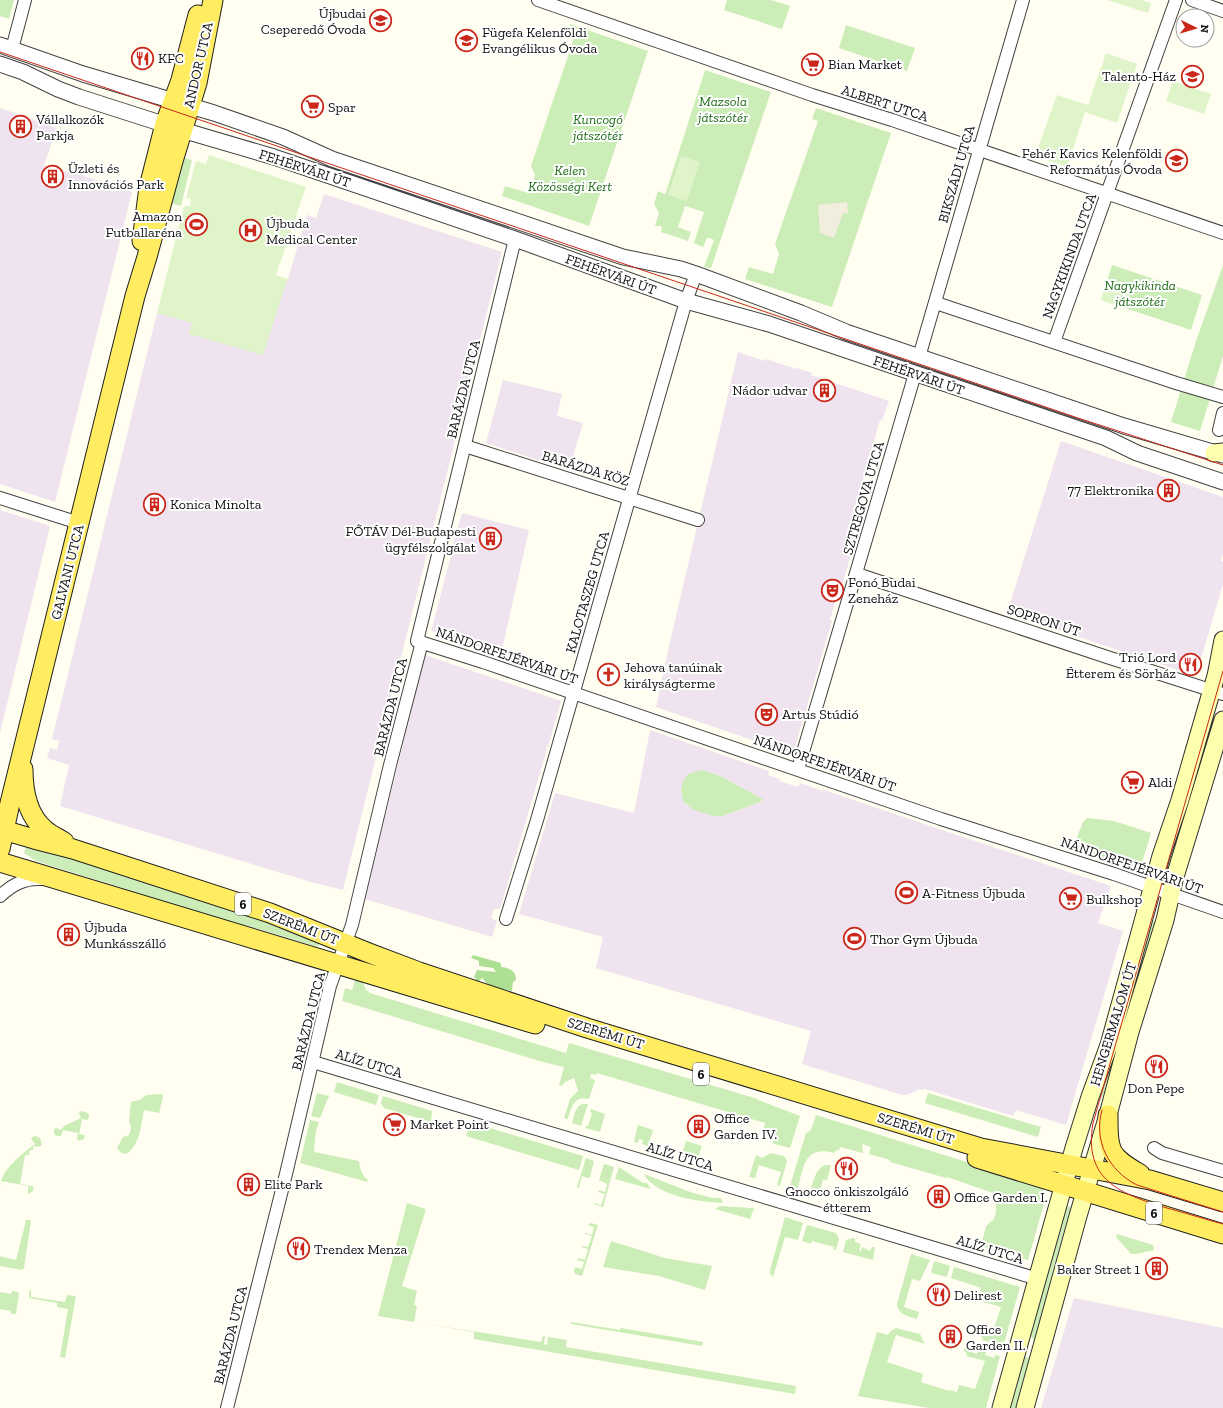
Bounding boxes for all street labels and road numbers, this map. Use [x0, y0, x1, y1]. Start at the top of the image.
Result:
street label: ANDOR UTCA [180, 19, 217, 110]
street label: ALBERT UTCA [839, 81, 931, 126]
street label: BIKSZÁDI UTCA [934, 122, 979, 225]
street label: FEHÉRVÁRI ÚT [257, 146, 353, 191]
street label: NAGYKIKINDA UTCA [1039, 190, 1100, 321]
street label: FEHÉRVÁRI ÚT [563, 250, 659, 299]
street label: BARÁZDA UTCA [443, 337, 484, 440]
street label: FEHÉRVÁRI ÚT [871, 352, 967, 399]
street label: SZTREGOVA UTCA [839, 439, 888, 557]
street label: BARÁZDA KÖZ [540, 447, 632, 490]
street label: GALVANI UTCA [47, 522, 88, 621]
street label: KALOTASZEG UTCA [562, 528, 613, 655]
street label: SOPRON ÚT [1005, 601, 1083, 640]
street label: NÁNDORFEJÉRVÁRI ÚT [434, 623, 580, 688]
street label: BARÁZDA UTCA [370, 655, 411, 758]
street label: NÁNDORFEJÉRVÁRI ÚT [752, 731, 898, 796]
street label: NÁNDORFEJÉRVÁRI ÚT [1059, 833, 1205, 898]
road number: 6 [235, 893, 251, 915]
street label: SZERÉMI ÚT [261, 904, 341, 949]
street label: HENGERMALOM ÚT [1087, 960, 1141, 1088]
street label: BARÁZDA UTCA [288, 969, 329, 1072]
street label: SZERÉMI ÚT [565, 1014, 647, 1053]
street label: ALÍZ UTCA [333, 1045, 405, 1082]
road number: 6 [693, 1063, 709, 1085]
street label: SZERÉMI ÚT [875, 1109, 957, 1148]
street label: ALÍZ UTCA [644, 1138, 716, 1175]
road number: 6 [1146, 1202, 1162, 1224]
street label: ALÍZ UTCA [954, 1231, 1026, 1268]
street label: BARÁZDA UTCA [210, 1283, 251, 1386]

